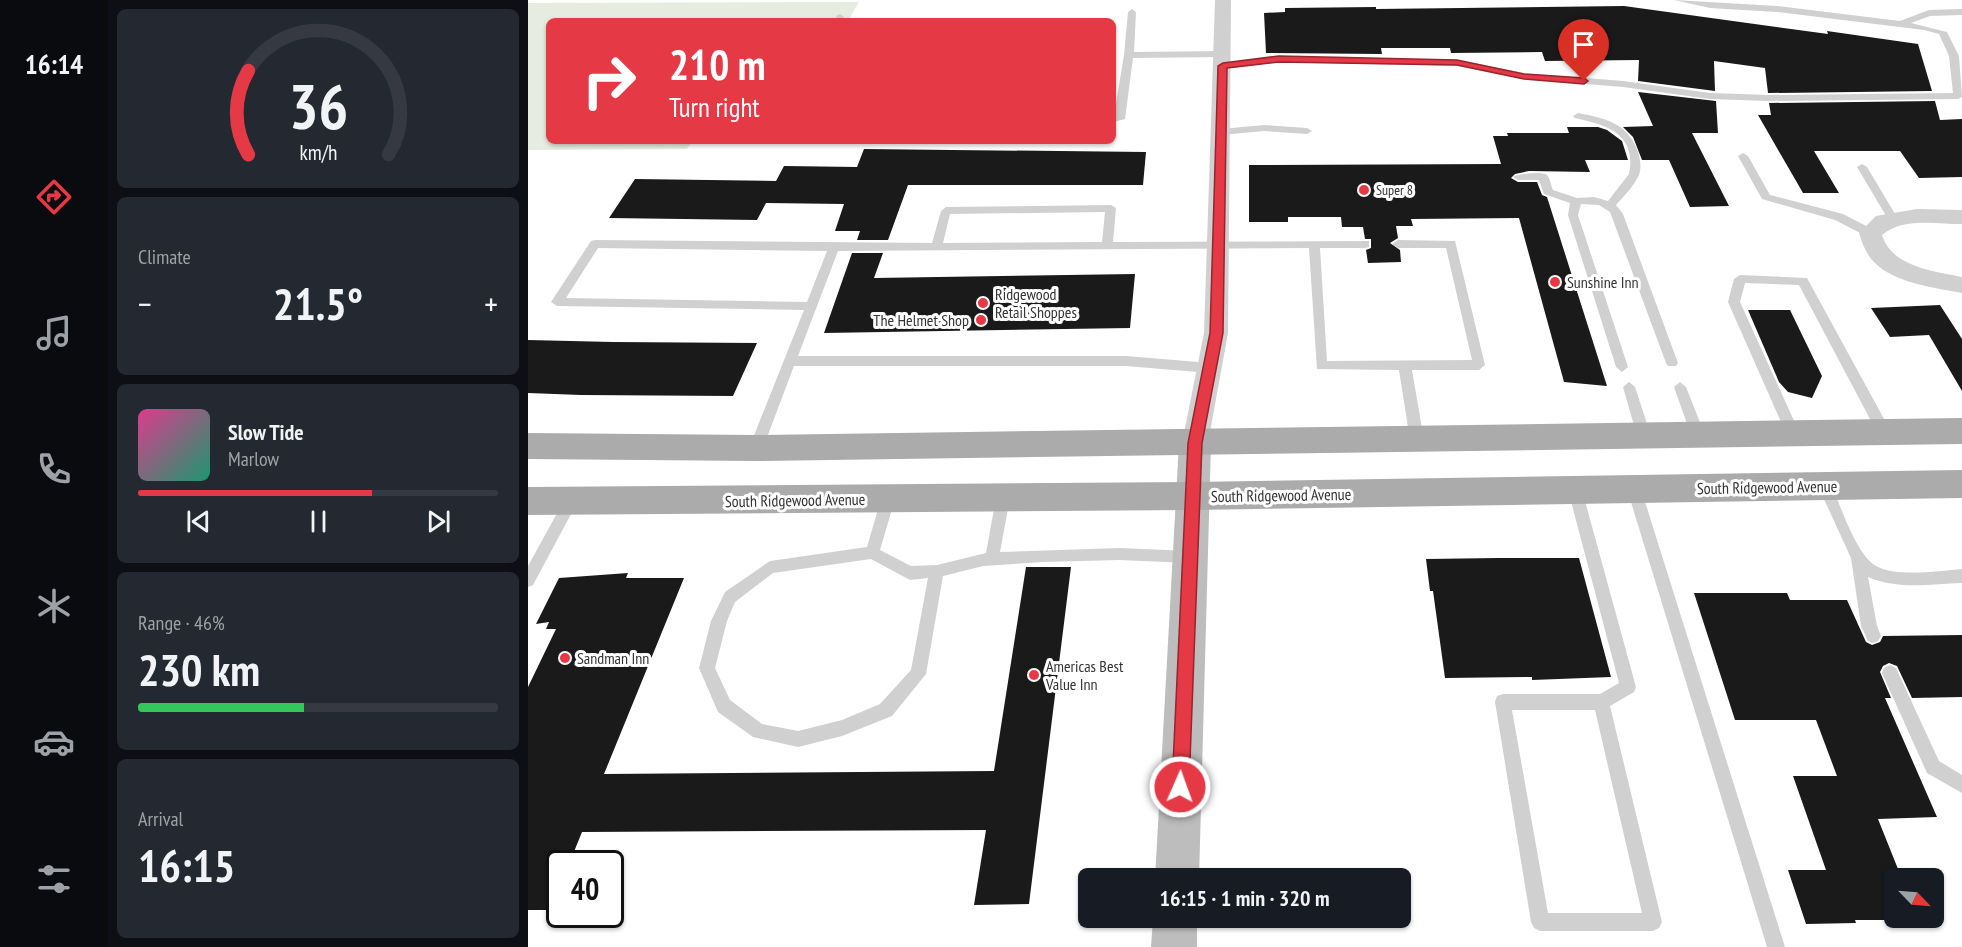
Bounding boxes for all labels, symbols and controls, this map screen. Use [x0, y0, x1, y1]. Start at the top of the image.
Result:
pin [1558, 19, 1609, 81]
icon: arrive [1567, 28, 1600, 61]
text: 210 m [669, 37, 766, 92]
icon: right [570, 42, 648, 120]
text: 16:14 [25, 47, 83, 81]
text: 36 [288, 65, 348, 146]
text: Turn right [669, 90, 760, 124]
text: km/h [299, 139, 337, 167]
icon: directions [33, 176, 75, 218]
place label: Super 8 [1376, 181, 1413, 199]
marker: Super 8 [1357, 183, 1371, 197]
text: Climate [138, 244, 191, 270]
place label: Sunshine Inn [1567, 272, 1639, 292]
text: 21.5° [273, 274, 363, 332]
marker: Sunshine Inn [1548, 275, 1562, 289]
text: − [138, 282, 152, 325]
text: + [484, 282, 498, 325]
place label: Ridgewood Retail Shoppes [995, 284, 1077, 322]
marker: Ridgewood Retail Shoppes [976, 296, 990, 310]
place label: The Helmet Shop [873, 310, 969, 330]
icon: music [33, 312, 75, 354]
marker: The Helmet Shop [974, 313, 988, 327]
text: Slow Tide [228, 418, 304, 446]
text: Marlow [228, 446, 279, 472]
icon: phone [33, 448, 75, 490]
street label: South Ridgewood Avenue [1697, 476, 1837, 498]
street label: South Ridgewood Avenue [1211, 484, 1351, 506]
street label: South Ridgewood Avenue [725, 489, 865, 511]
icon: previous [182, 505, 215, 538]
icon: pause [302, 505, 335, 538]
icon: next [422, 505, 455, 538]
icon: climate [33, 585, 75, 627]
text: Range · 46% [138, 610, 225, 636]
text: 230 km [138, 640, 260, 698]
place label: Sandman Inn [577, 648, 649, 668]
marker: Sandman Inn [558, 651, 572, 665]
place label: Americas Best Value Inn [1045, 656, 1124, 694]
marker: Americas Best Value Inn [1027, 668, 1041, 682]
icon: car [33, 721, 75, 763]
position arrow [1148, 755, 1212, 819]
text: Arrival [138, 806, 183, 832]
text: 16:15 [138, 836, 235, 894]
speed limit sign: 40 [546, 850, 624, 928]
icon: filters [33, 858, 75, 900]
north arrow [1884, 868, 1944, 928]
map controls [1884, 868, 1944, 928]
text: 16:15 · 1 min · 320 m [1159, 884, 1330, 912]

